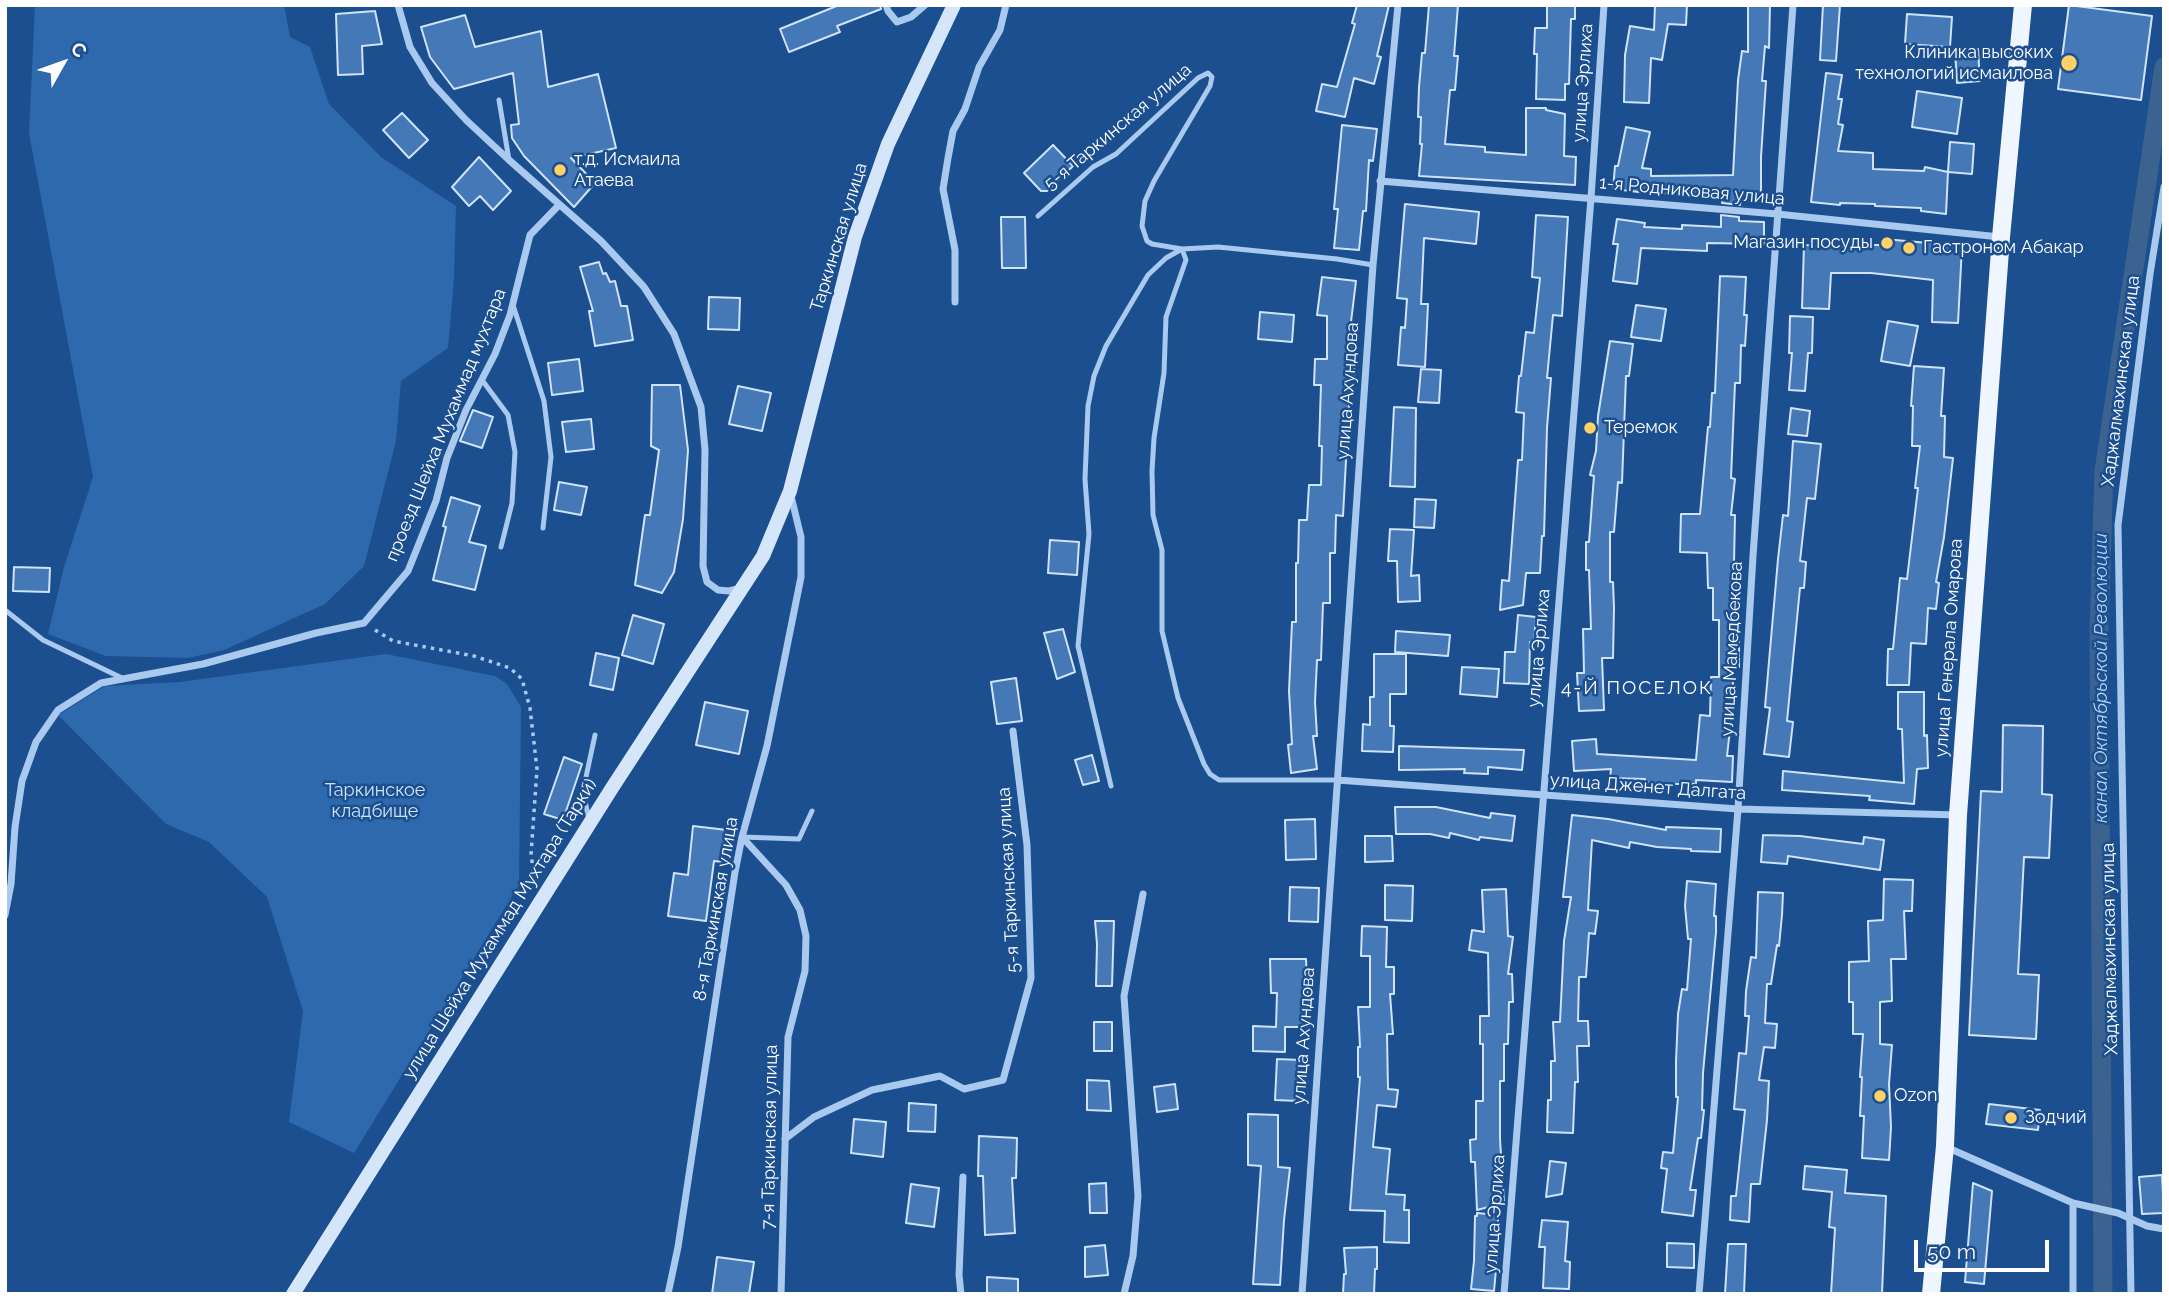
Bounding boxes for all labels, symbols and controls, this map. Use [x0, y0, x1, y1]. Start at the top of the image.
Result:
street label: улица Эрлиха [1568, 23, 1598, 143]
north arrow [28, 28, 98, 98]
text: С [66, 37, 92, 62]
place label: Клиника высоких технологий исмаилова [1855, 42, 2053, 84]
marker: Клиника высоких технологий исмаилова [2059, 53, 2079, 73]
street label: 5-я Таркинская улица [1040, 59, 1196, 195]
place label: т.д. Исмаила Атаева [574, 149, 680, 192]
street label: Таркинская улица [806, 160, 872, 314]
marker: т.д. Исмаила Атаева [552, 162, 568, 178]
street label: 1-я Родниковая улица [1598, 172, 1786, 210]
place label: Магазин посуды [1733, 232, 1873, 254]
marker: Магазин посуды [1879, 235, 1895, 251]
place label: Гастроном Абакар [1923, 237, 2084, 259]
marker: Гастроном Абакар [1901, 240, 1917, 256]
street label: Хаджалмахинская улица [2097, 274, 2145, 488]
street label: проезд Шейха Мухаммад мухтара [381, 285, 511, 565]
street label: улица Ахундова [1332, 322, 1364, 460]
place label: Теремок [1604, 417, 1678, 439]
marker: Теремок [1582, 420, 1598, 436]
water label: канал Октябрьской Революции [2090, 533, 2112, 823]
street label: улица Генерала Омарова [1931, 538, 1967, 758]
street label: улица Мамедбекова [1717, 561, 1747, 737]
street label: улица Эрлиха [1523, 588, 1555, 708]
district label: 4-Й ПОСЕЛОК [1562, 677, 1712, 699]
street label: улица Дженет Далгата [1549, 769, 1747, 805]
street label: улица Шейха Мухаммад Мухтара (Тарки) [398, 775, 602, 1083]
park label: Таркинское кладбище [325, 780, 425, 822]
street label: 5-я Таркинская улица [993, 787, 1025, 973]
street label: 8-я Таркинская улица [689, 815, 743, 1003]
street label: Хаджалмахинская улица [2097, 843, 2123, 1055]
street label: улица Ахундова [1288, 967, 1320, 1105]
street label: 7-я Таркинская улица [758, 1044, 782, 1230]
place label: Ozon [1894, 1085, 1937, 1107]
marker: Ozon [1872, 1088, 1888, 1104]
place label: Зодчий [2025, 1107, 2087, 1129]
marker: Зодчий [2003, 1110, 2019, 1126]
street label: улица Эрлиха [1480, 1154, 1510, 1274]
scale bar [1917, 1226, 2052, 1270]
text: 50 m [1927, 1239, 1976, 1264]

